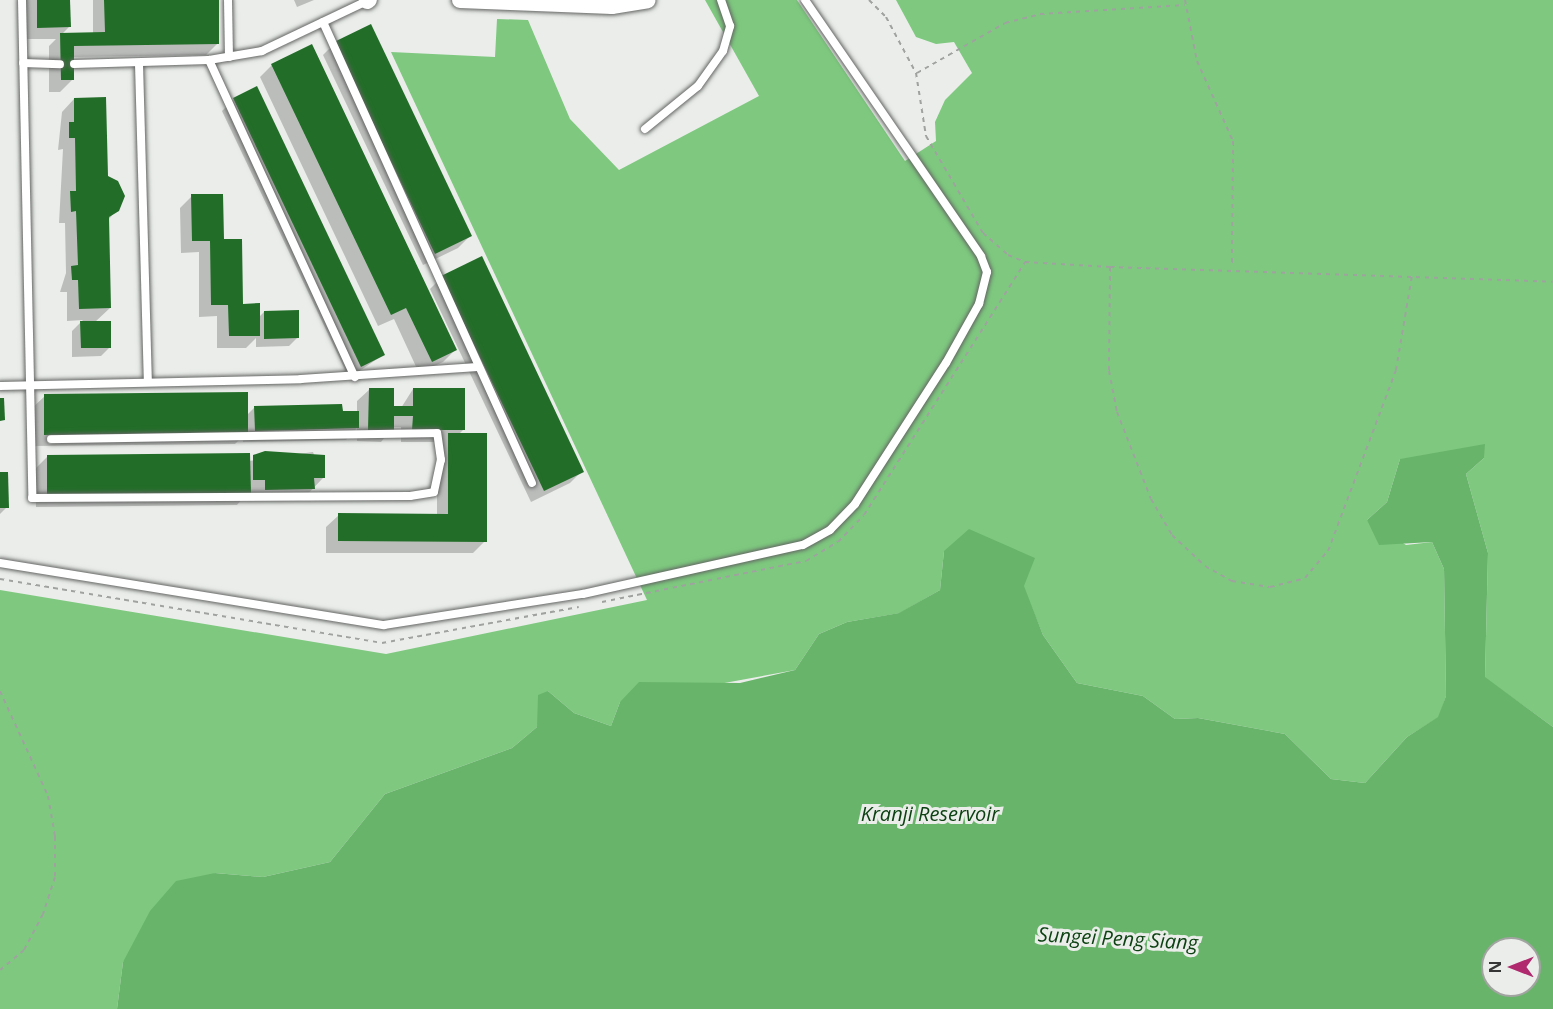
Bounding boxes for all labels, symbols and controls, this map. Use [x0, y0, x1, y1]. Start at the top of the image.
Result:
water label: Kranji Reservoir [861, 801, 999, 825]
water label: Sungei Peng Siang [1037, 922, 1199, 954]
north arrow [1481, 937, 1541, 997]
text: N [1484, 961, 1506, 974]

